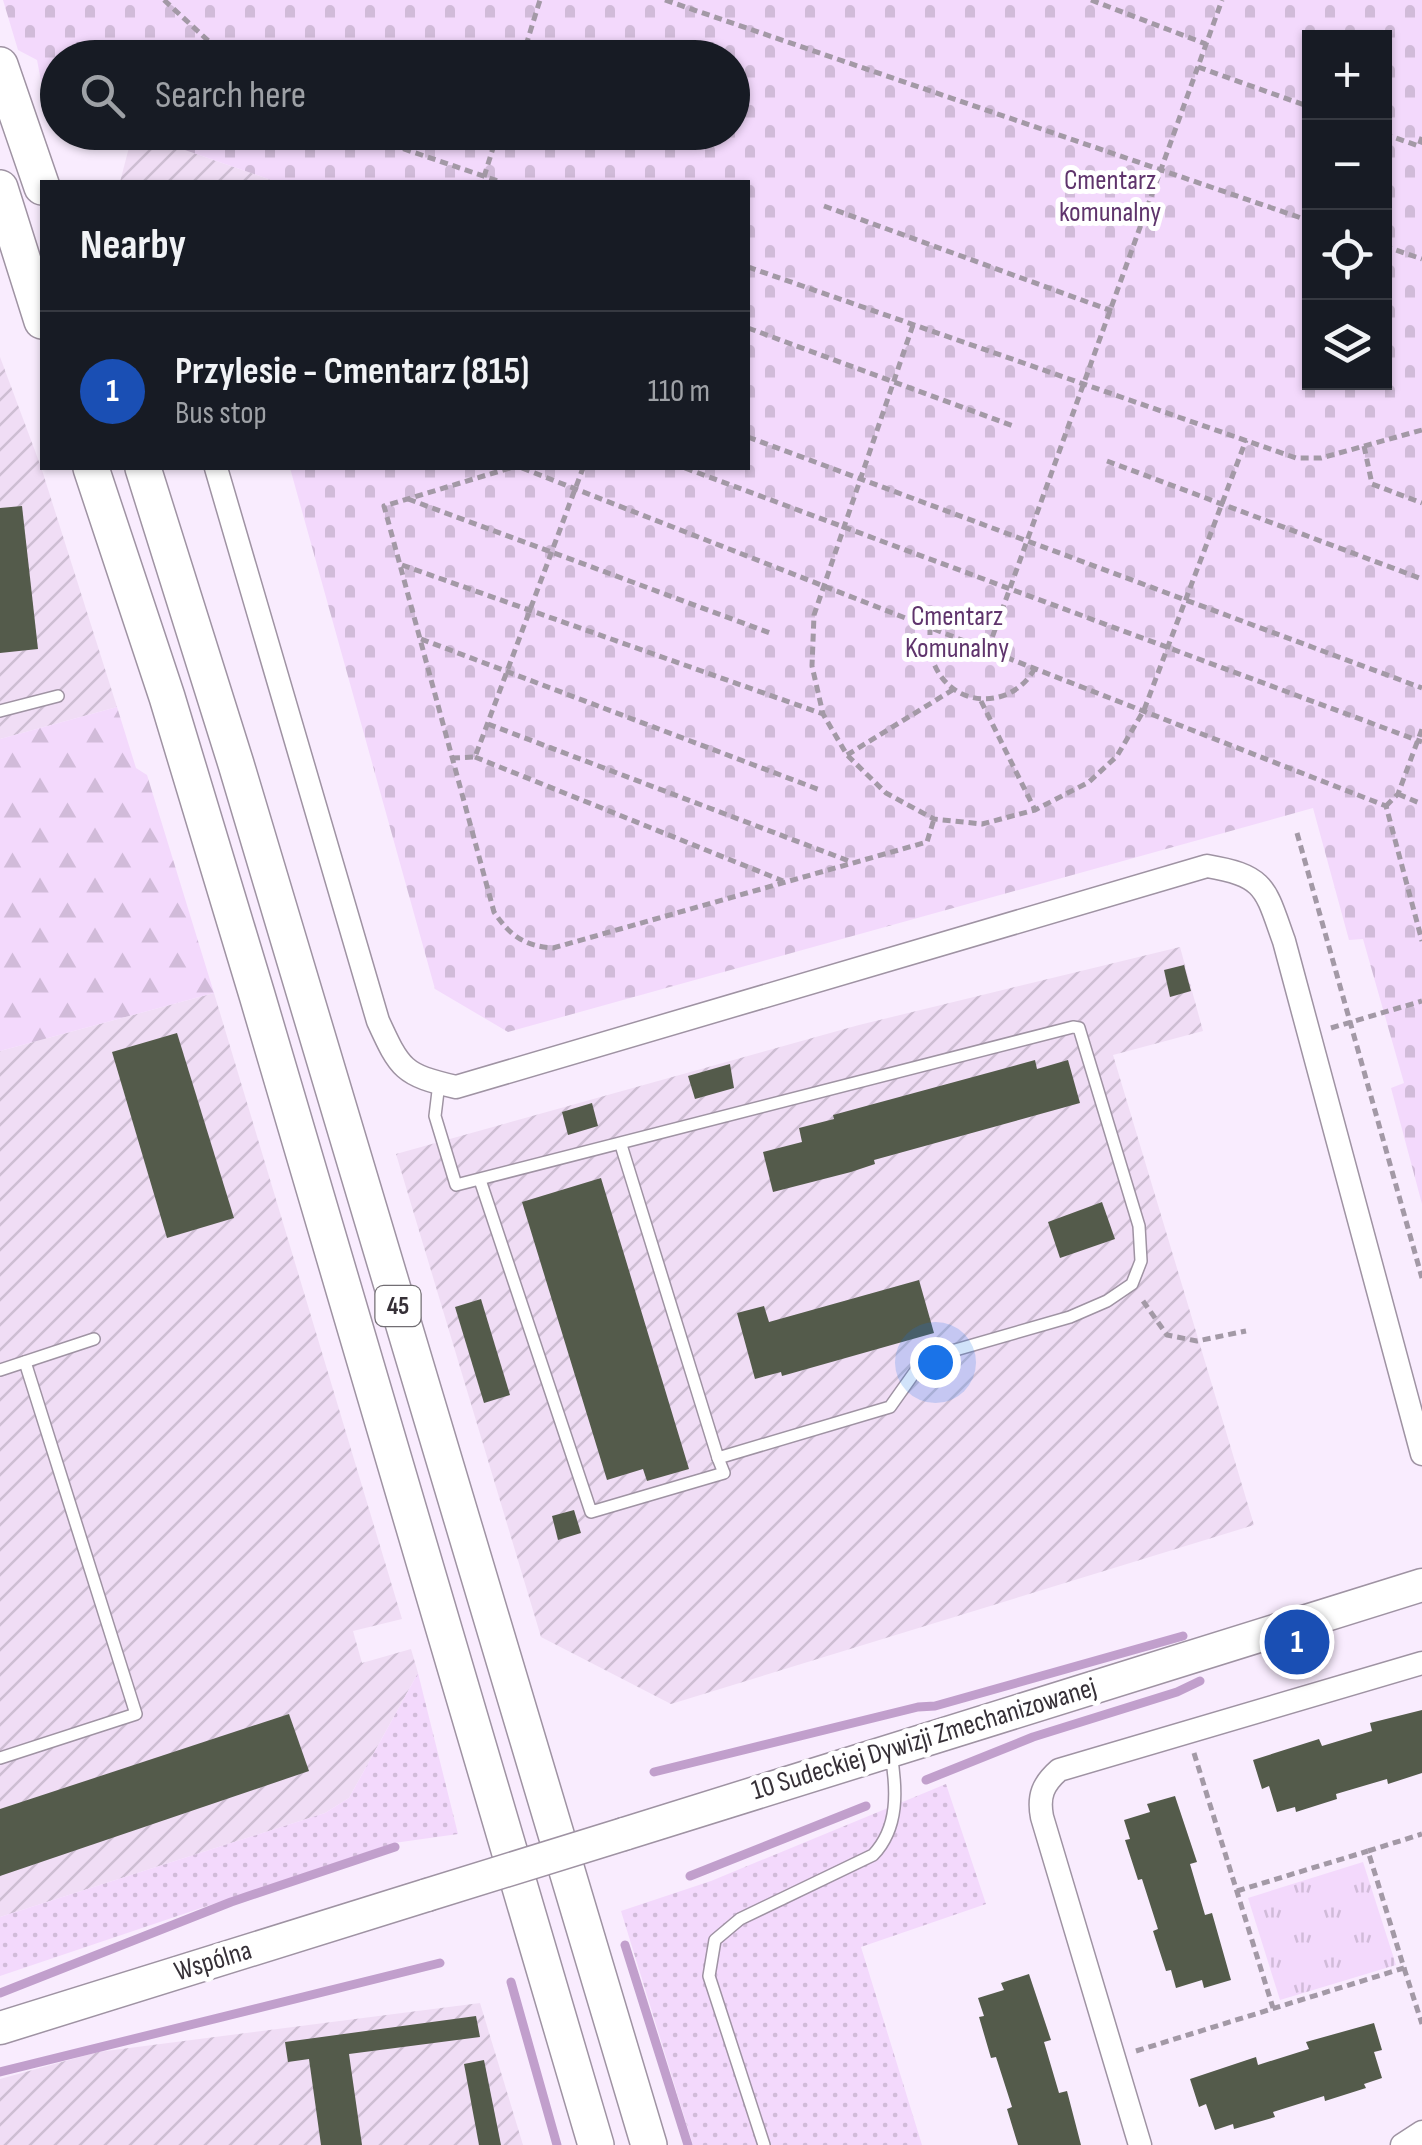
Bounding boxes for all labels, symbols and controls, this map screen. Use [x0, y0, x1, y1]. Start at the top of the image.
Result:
map controls [1302, 30, 1392, 390]
button: + [1302, 30, 1392, 120]
search box [40, 40, 750, 150]
icon: search [75, 68, 130, 123]
text: Search here [155, 73, 306, 118]
button: − [1302, 120, 1392, 210]
park label: Cmentarz komunalny [1059, 164, 1161, 229]
button: locate [1302, 210, 1392, 300]
text: Nearby [80, 220, 186, 271]
button: layers [1302, 300, 1392, 390]
text: Przylesie - Cmentarz (815) [175, 349, 529, 394]
text: 1 [106, 372, 119, 411]
text: 110 m [648, 372, 710, 411]
text: Bus stop [175, 394, 267, 433]
park label: Cmentarz Komunalny [905, 600, 1009, 665]
road number: 45 [376, 1286, 420, 1326]
your location [910, 1337, 961, 1388]
pin: 1 [1264, 1604, 1330, 1680]
street label: 10 Sudeckiej Dywizji Zmechanizowanej [748, 1671, 1100, 1807]
street label: Wspólna [170, 1934, 256, 1988]

